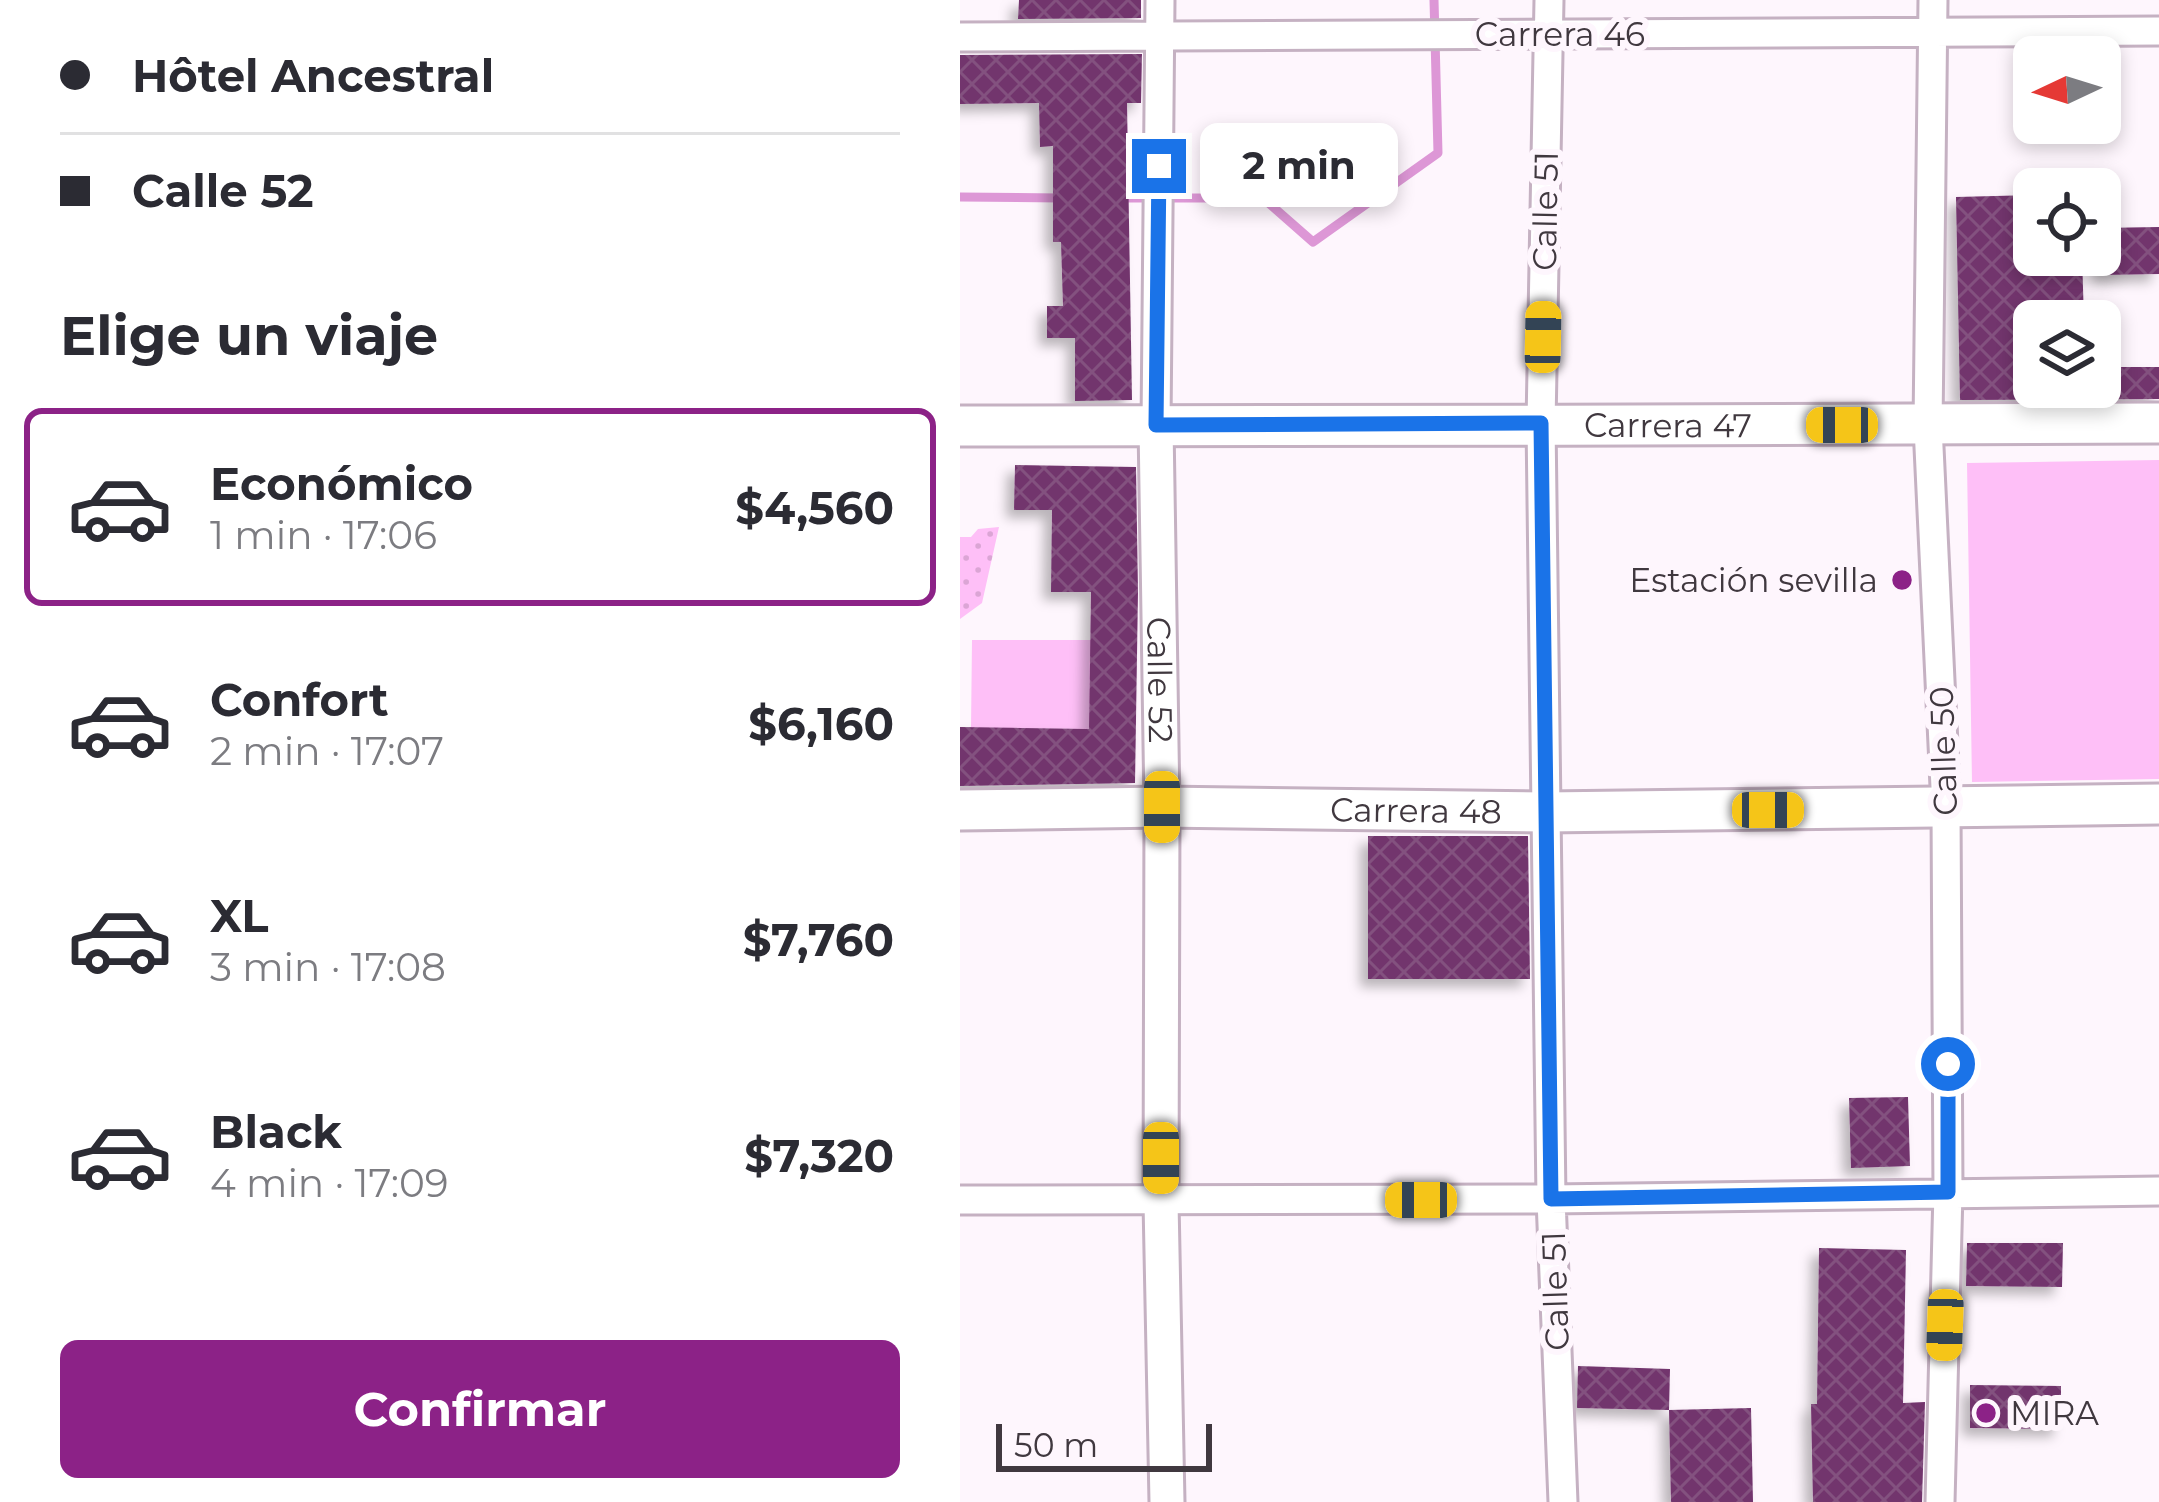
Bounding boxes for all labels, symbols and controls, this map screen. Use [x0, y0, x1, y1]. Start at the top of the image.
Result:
street label: Carrera 46 [1475, 14, 1645, 54]
north arrow [2013, 36, 2121, 144]
map controls [2013, 36, 2121, 408]
text: Hôtel Ancestral [132, 48, 494, 103]
callout: 2 min [1201, 124, 1399, 208]
route end [1132, 139, 1186, 193]
text: 2 min [1242, 141, 1356, 189]
street label: Calle 51 [1524, 151, 1566, 271]
text: Calle 52 [132, 163, 314, 218]
button: locate [2013, 168, 2121, 276]
button: layers [2013, 300, 2121, 408]
car [1524, 301, 1562, 373]
text: Elige un viaje [60, 303, 438, 369]
street label: Carrera 47 [1584, 405, 1752, 445]
car [1806, 407, 1878, 443]
icon: car [66, 453, 174, 561]
text: Económico [210, 456, 473, 511]
text: $4,560 [735, 480, 894, 535]
text: 1 min · 17:06 [210, 511, 437, 559]
place label: Estación sevilla [1629, 560, 1878, 600]
marker: Estación sevilla [1889, 567, 1915, 593]
street label: Calle 52 [1139, 617, 1181, 743]
icon: car [66, 669, 174, 777]
text: Confort [210, 672, 389, 727]
street label: Calle 50 [1921, 686, 1965, 816]
text: $6,160 [748, 696, 894, 751]
text: 2 min · 17:07 [210, 727, 444, 775]
car [1144, 771, 1180, 843]
street label: Carrera 48 [1330, 789, 1502, 831]
car [1732, 792, 1804, 828]
icon: car [66, 885, 174, 993]
text: XL [210, 888, 268, 943]
text: $7,760 [743, 912, 894, 967]
text: 3 min · 17:08 [210, 943, 446, 991]
route start [1921, 1037, 1975, 1091]
icon: car [66, 1101, 174, 1209]
text: Black [210, 1104, 342, 1159]
car [1143, 1122, 1179, 1194]
text: $7,320 [744, 1128, 894, 1183]
text: 4 min · 17:09 [210, 1159, 449, 1207]
car [1385, 1182, 1457, 1218]
street label: Calle 51 [1533, 1231, 1577, 1351]
car [1926, 1288, 1964, 1362]
button: Confirmar [60, 1340, 900, 1478]
place label: MIRA [2010, 1393, 2099, 1433]
marker: MIRA [1973, 1400, 1999, 1426]
scale bar [996, 1418, 1212, 1471]
text: 50 m [1014, 1425, 1098, 1465]

